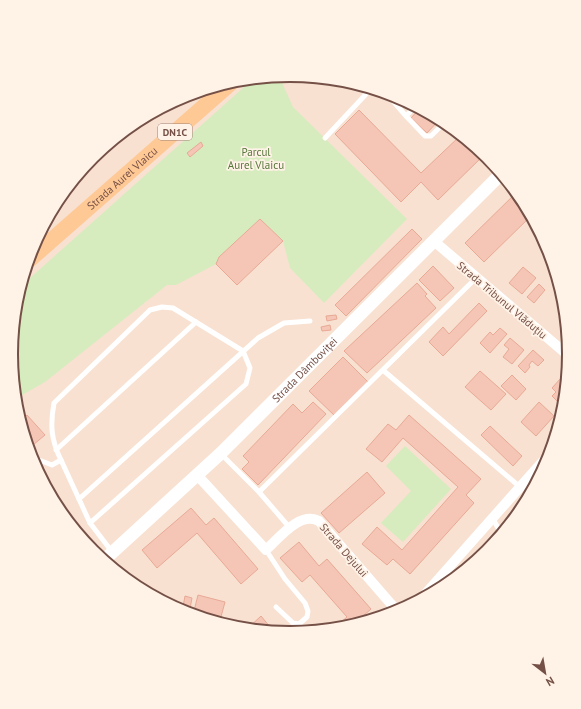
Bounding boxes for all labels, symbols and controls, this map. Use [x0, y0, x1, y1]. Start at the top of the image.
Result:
road number: DN1C [158, 124, 192, 140]
street label: Strada Aurel Vlaicu [84, 144, 160, 213]
park label: Parcul Aurel Vlaicu [228, 145, 284, 172]
street label: Strada Tribunul Vlăduțiu [454, 258, 550, 342]
street label: Strada Dâmboviței [269, 334, 340, 405]
street label: Strada Dejului [317, 520, 371, 580]
north arrow [525, 653, 565, 693]
text: N [543, 674, 557, 689]

